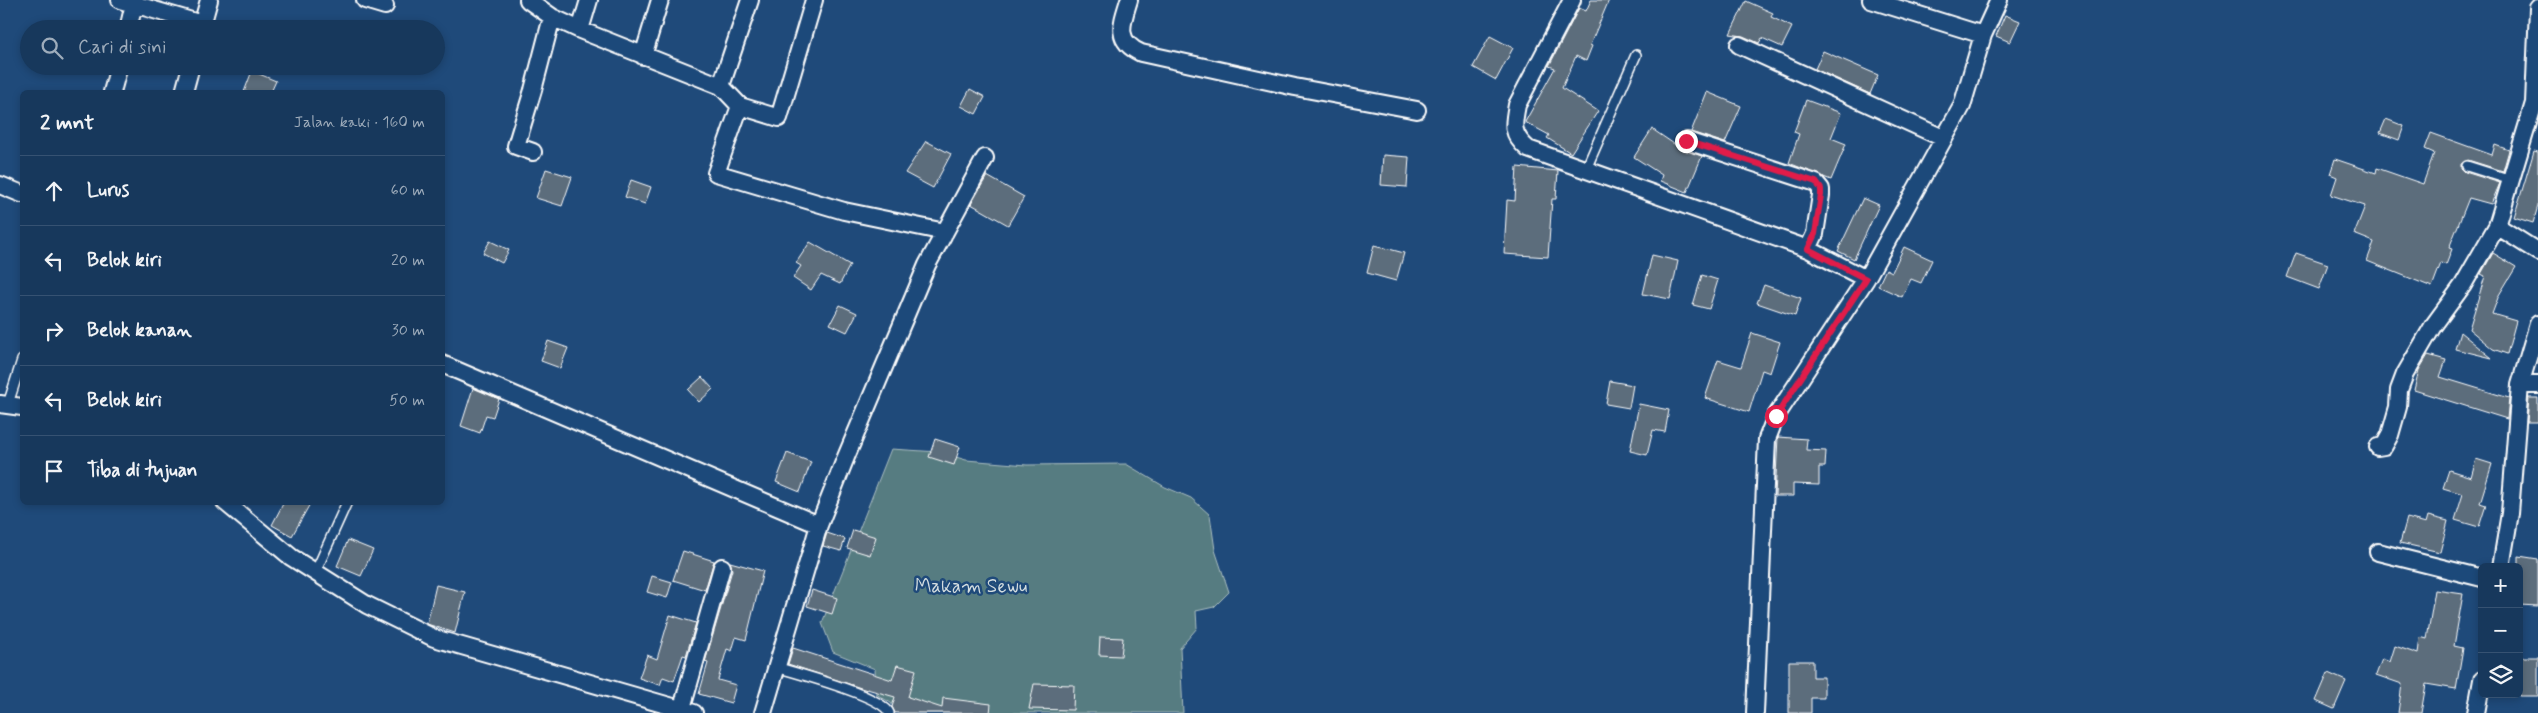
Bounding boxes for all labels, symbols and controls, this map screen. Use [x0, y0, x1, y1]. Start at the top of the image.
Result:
search box [20, 20, 445, 75]
icon: search [38, 34, 66, 62]
text: Cari di sini [78, 35, 166, 60]
text: 2 mnt [40, 109, 94, 137]
text: Jalan kaki · 160 m [294, 112, 425, 133]
route end [1675, 130, 1698, 153]
icon: ahead [40, 177, 68, 205]
text: Lurus [87, 178, 129, 203]
text: 60 m [391, 180, 425, 201]
icon: left [40, 247, 68, 275]
text: Belok kiri [87, 248, 162, 273]
text: 20 m [391, 250, 425, 271]
icon: right [40, 317, 68, 345]
text: Belok kanan [87, 318, 192, 343]
text: 30 m [392, 320, 425, 341]
icon: left [40, 387, 68, 415]
text: Belok kiri [87, 388, 162, 413]
text: 50 m [389, 390, 425, 411]
route start [1765, 405, 1788, 428]
icon: arrive [40, 457, 68, 485]
text: Tiba di tujuan [87, 458, 198, 483]
map controls [2478, 563, 2523, 698]
button: + [2478, 563, 2523, 608]
park label: Makam Sewu [915, 574, 1027, 599]
button: − [2478, 608, 2523, 653]
button: layers [2478, 653, 2523, 698]

